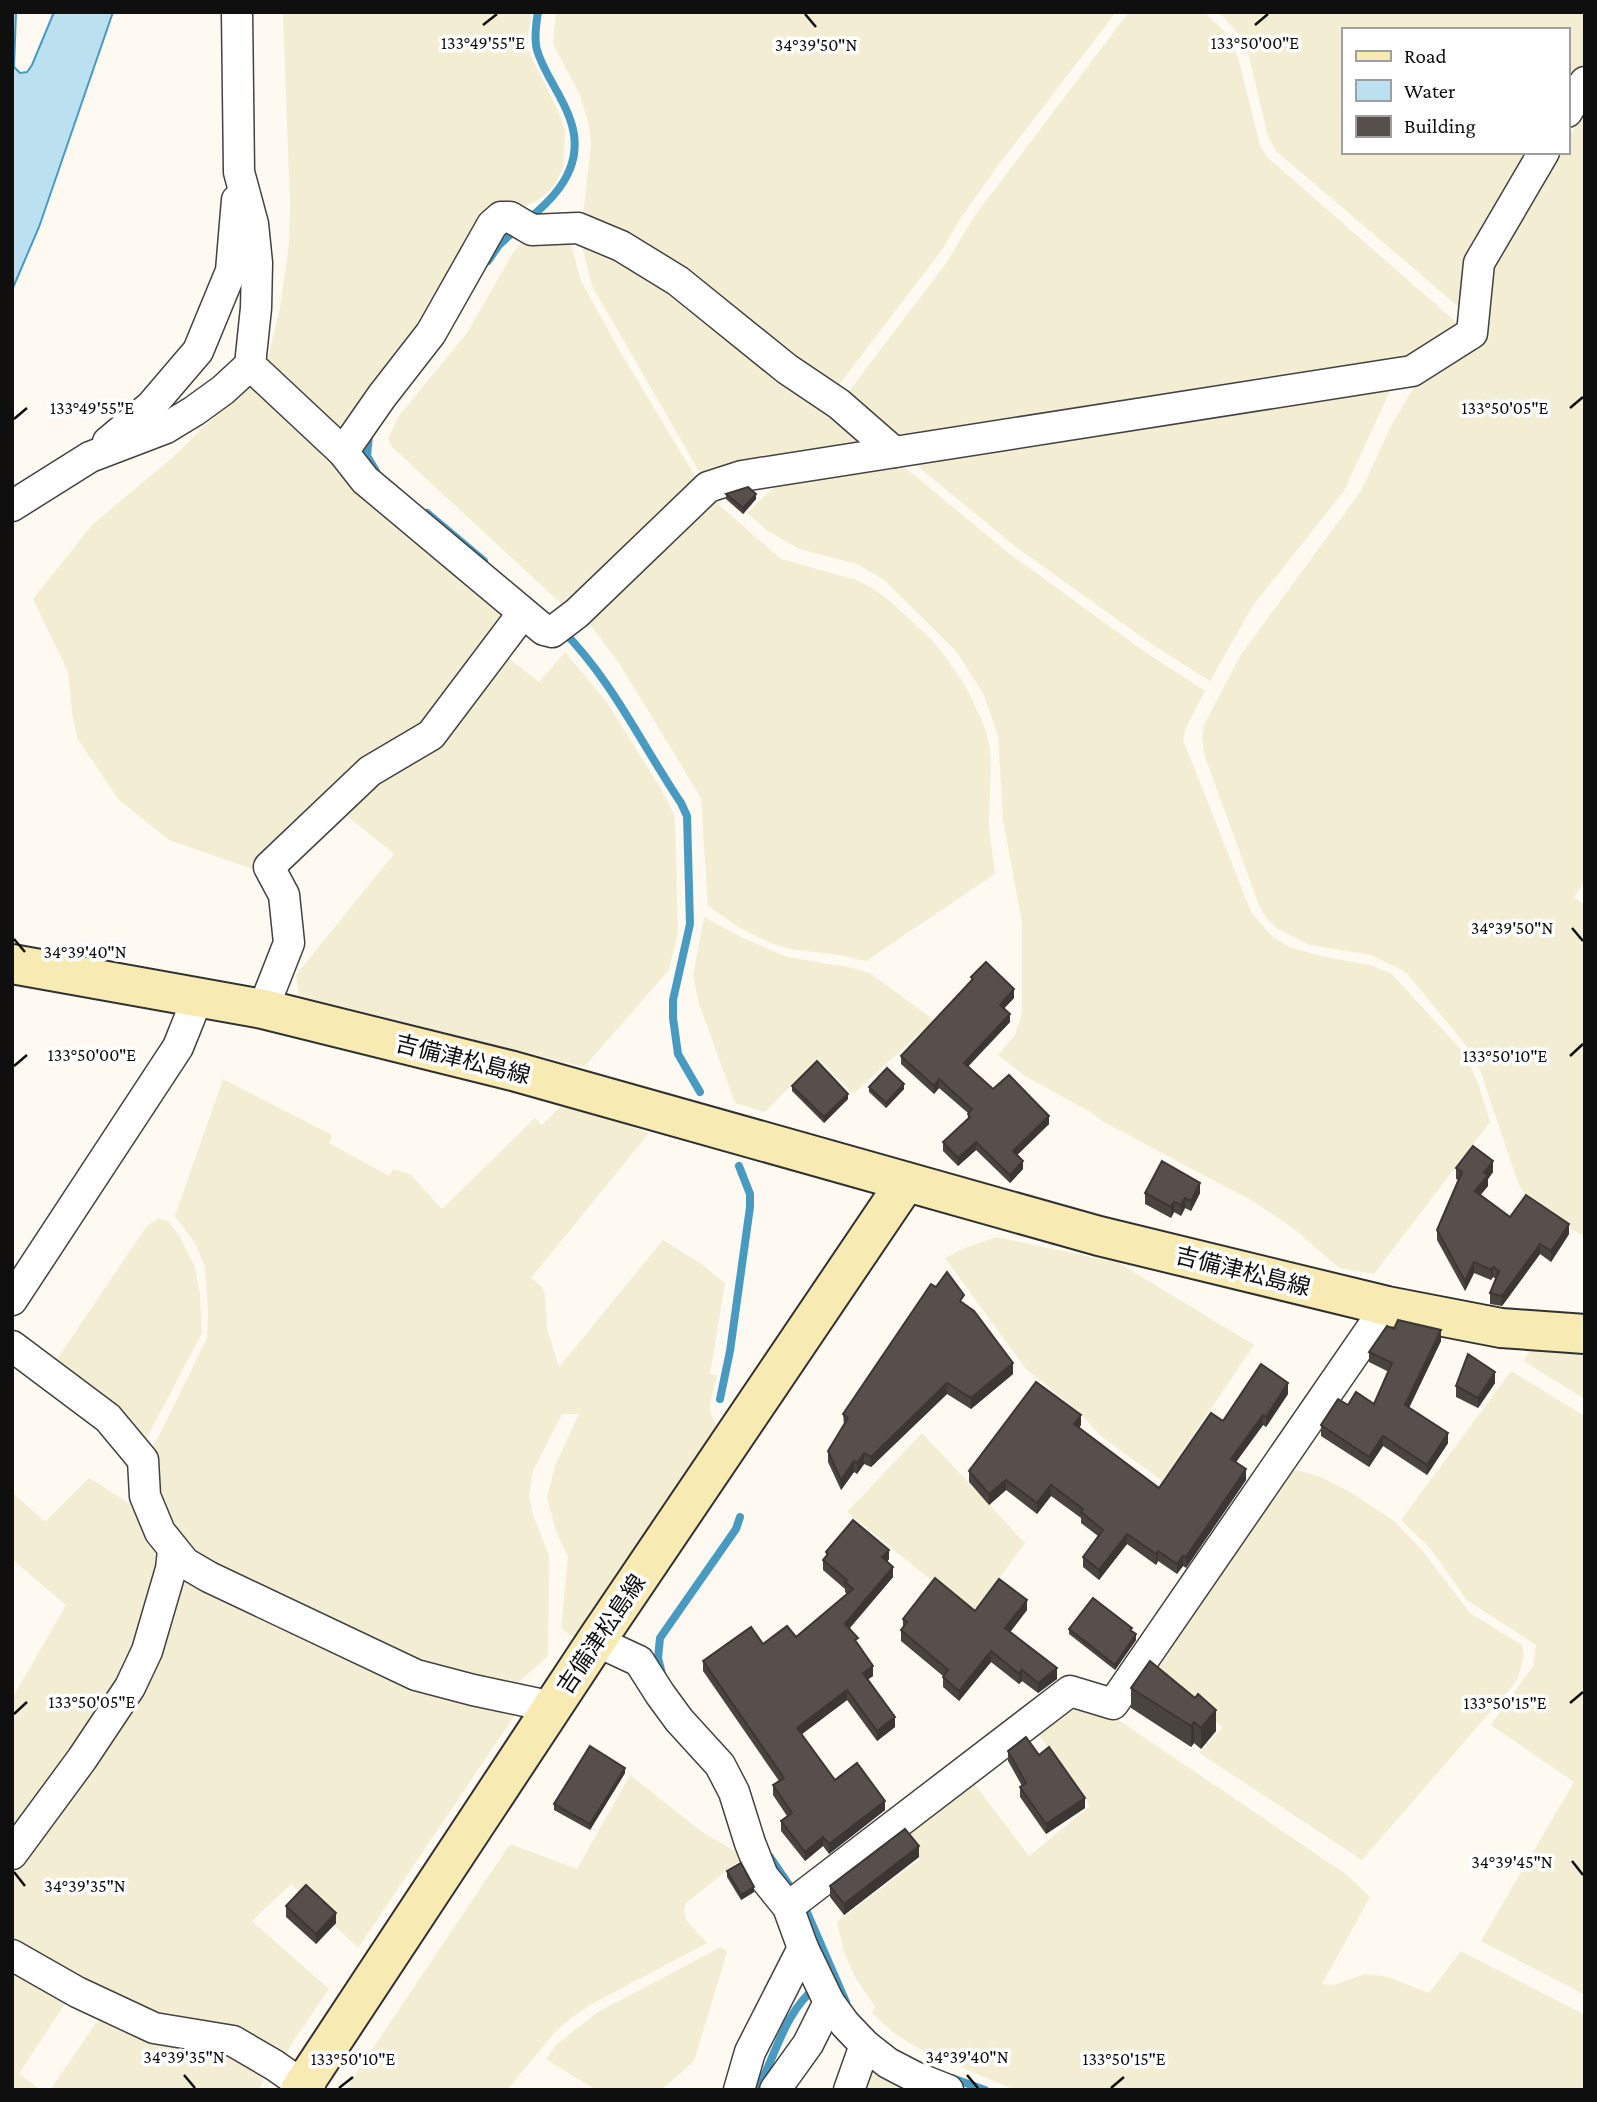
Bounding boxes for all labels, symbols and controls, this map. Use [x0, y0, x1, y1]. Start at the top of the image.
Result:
legend [1342, 28, 1569, 154]
text: 133°49'55"E [441, 33, 525, 53]
text: 133°50'00"E [1211, 33, 1299, 53]
text: 34°39'50"N [775, 35, 857, 55]
text: Road [1404, 44, 1447, 68]
text: Water [1404, 79, 1456, 103]
text: Building [1404, 114, 1476, 138]
text: 133°49'55"E [50, 398, 134, 418]
text: 133°50'05"E [1462, 398, 1549, 418]
text: 34°39'50"N [1471, 918, 1553, 938]
text: 34°39'40"N [44, 942, 127, 962]
street label: 吉備津松島線 [393, 1030, 533, 1088]
text: 133°50'00"E [48, 1045, 136, 1065]
text: 133°50'10"E [1463, 1046, 1548, 1066]
street label: 吉備津松島線 [1173, 1242, 1313, 1300]
street label: 吉備津松島線 [552, 1570, 650, 1698]
text: 133°50'05"E [49, 1692, 136, 1712]
text: 133°50'15"E [1463, 1693, 1547, 1713]
text: 34°39'45"N [1471, 1852, 1553, 1872]
text: 34°39'35"N [44, 1876, 126, 1896]
text: 34°39'35"N [143, 2047, 225, 2067]
text: 34°39'40"N [926, 2047, 1009, 2067]
text: 133°50'10"E [311, 2049, 396, 2069]
text: 133°50'15"E [1082, 2049, 1166, 2069]

